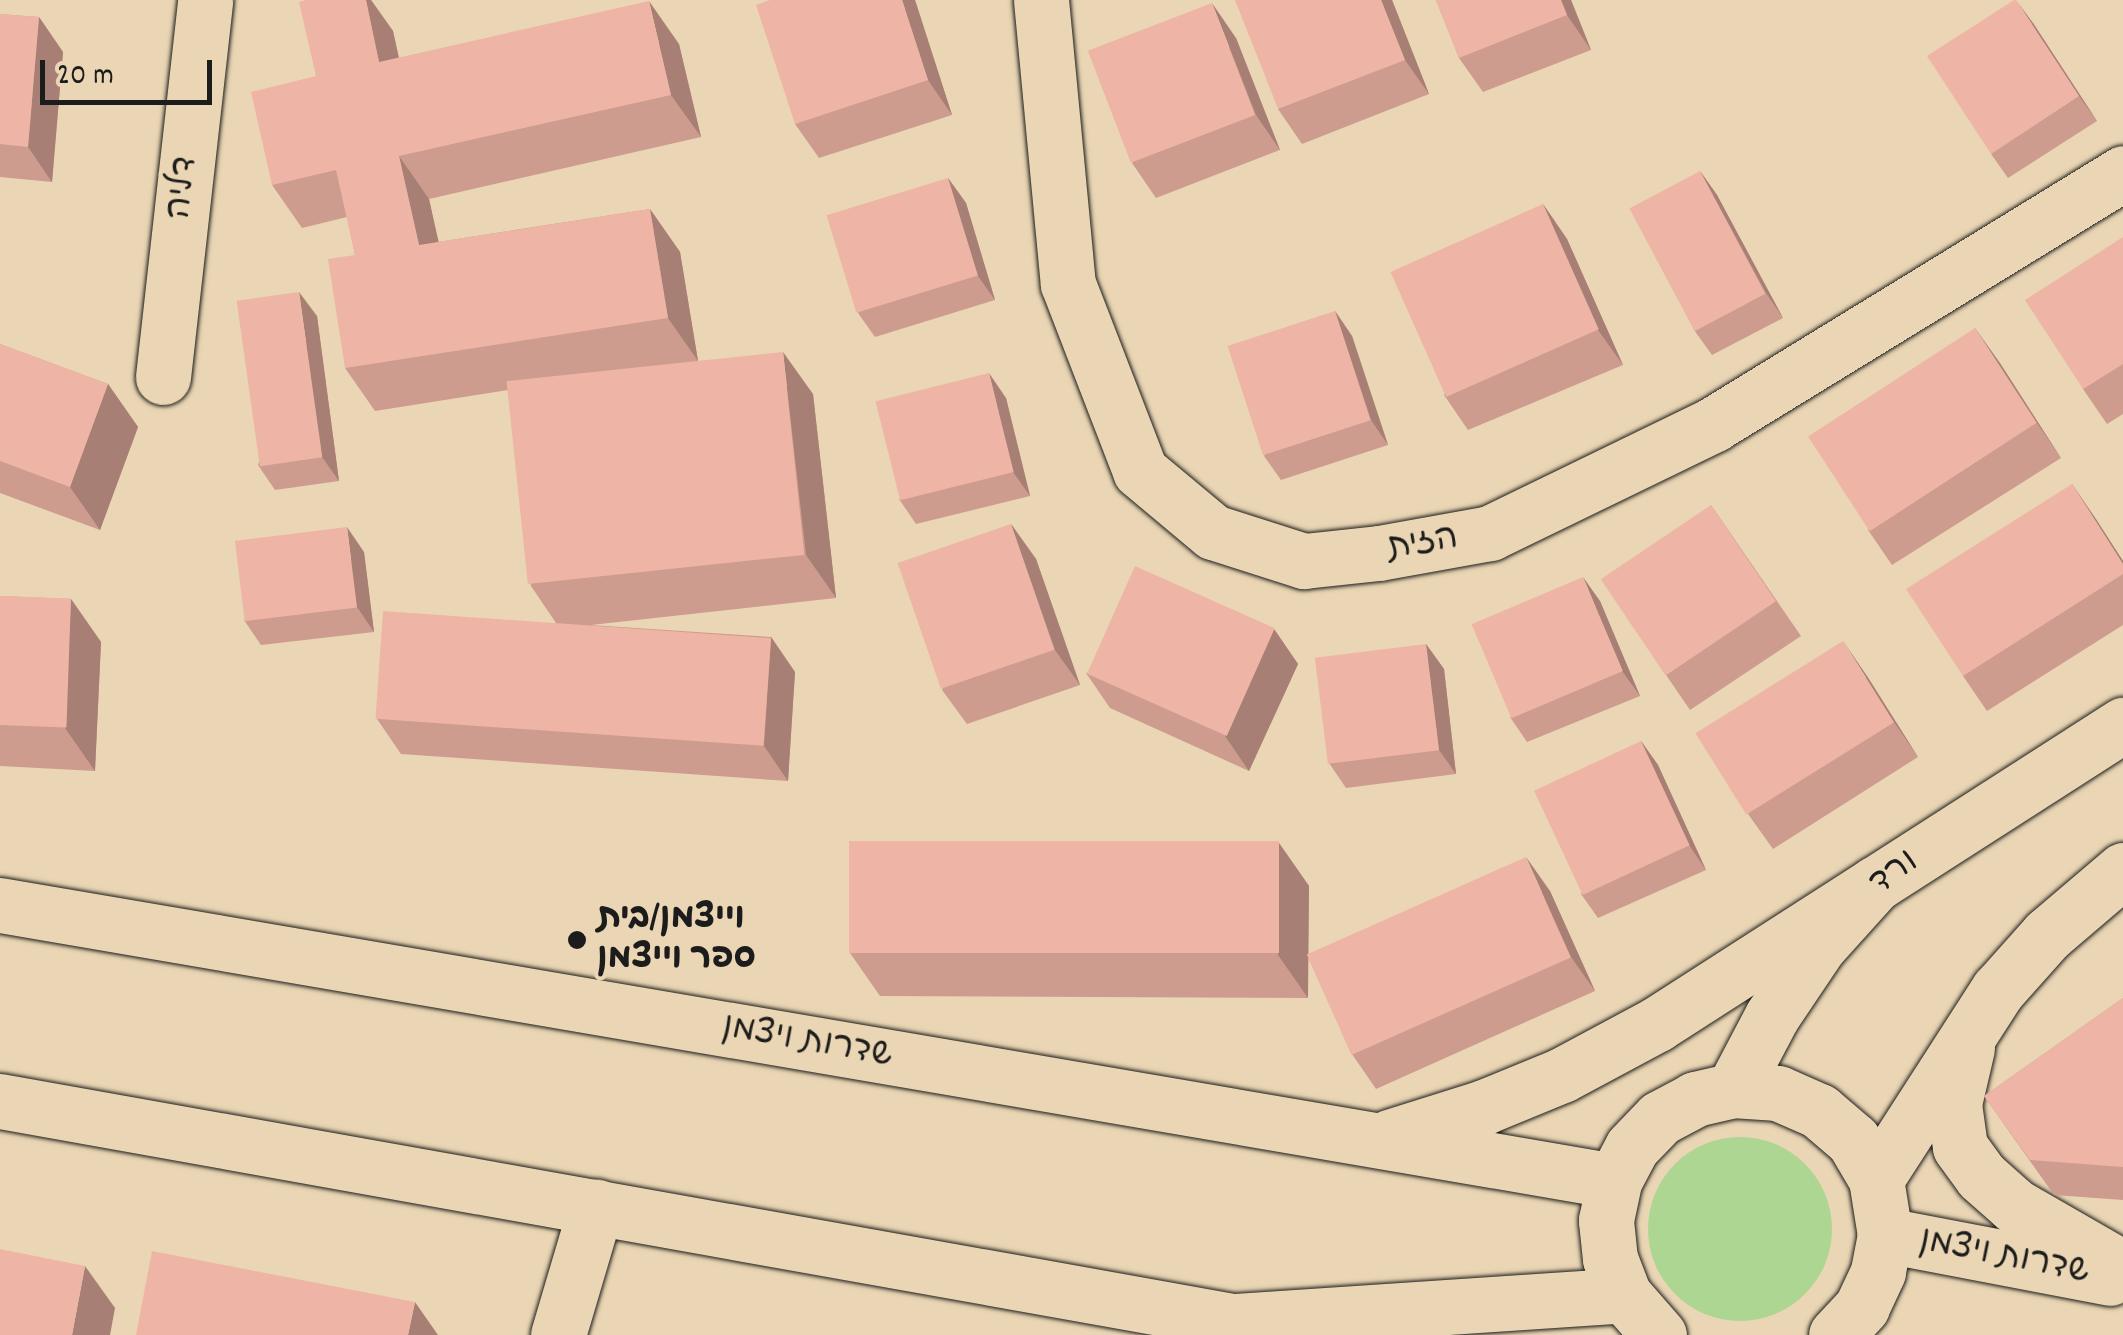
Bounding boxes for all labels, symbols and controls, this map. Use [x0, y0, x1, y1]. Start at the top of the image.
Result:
scale bar [45, 40, 218, 102]
text: 20 m [57, 56, 114, 99]
street label: דליה [160, 154, 208, 222]
street label: הזית [1384, 518, 1462, 572]
street label: ורד [1862, 842, 1928, 906]
place label: וייצמן/בית ספר וייצמן [597, 899, 756, 981]
marker: וייצמן/בית ספר וייצמן [566, 929, 588, 951]
street label: שדרות ויצמן [719, 1007, 895, 1079]
street label: שדרות ויצמן [1915, 1221, 2093, 1295]

